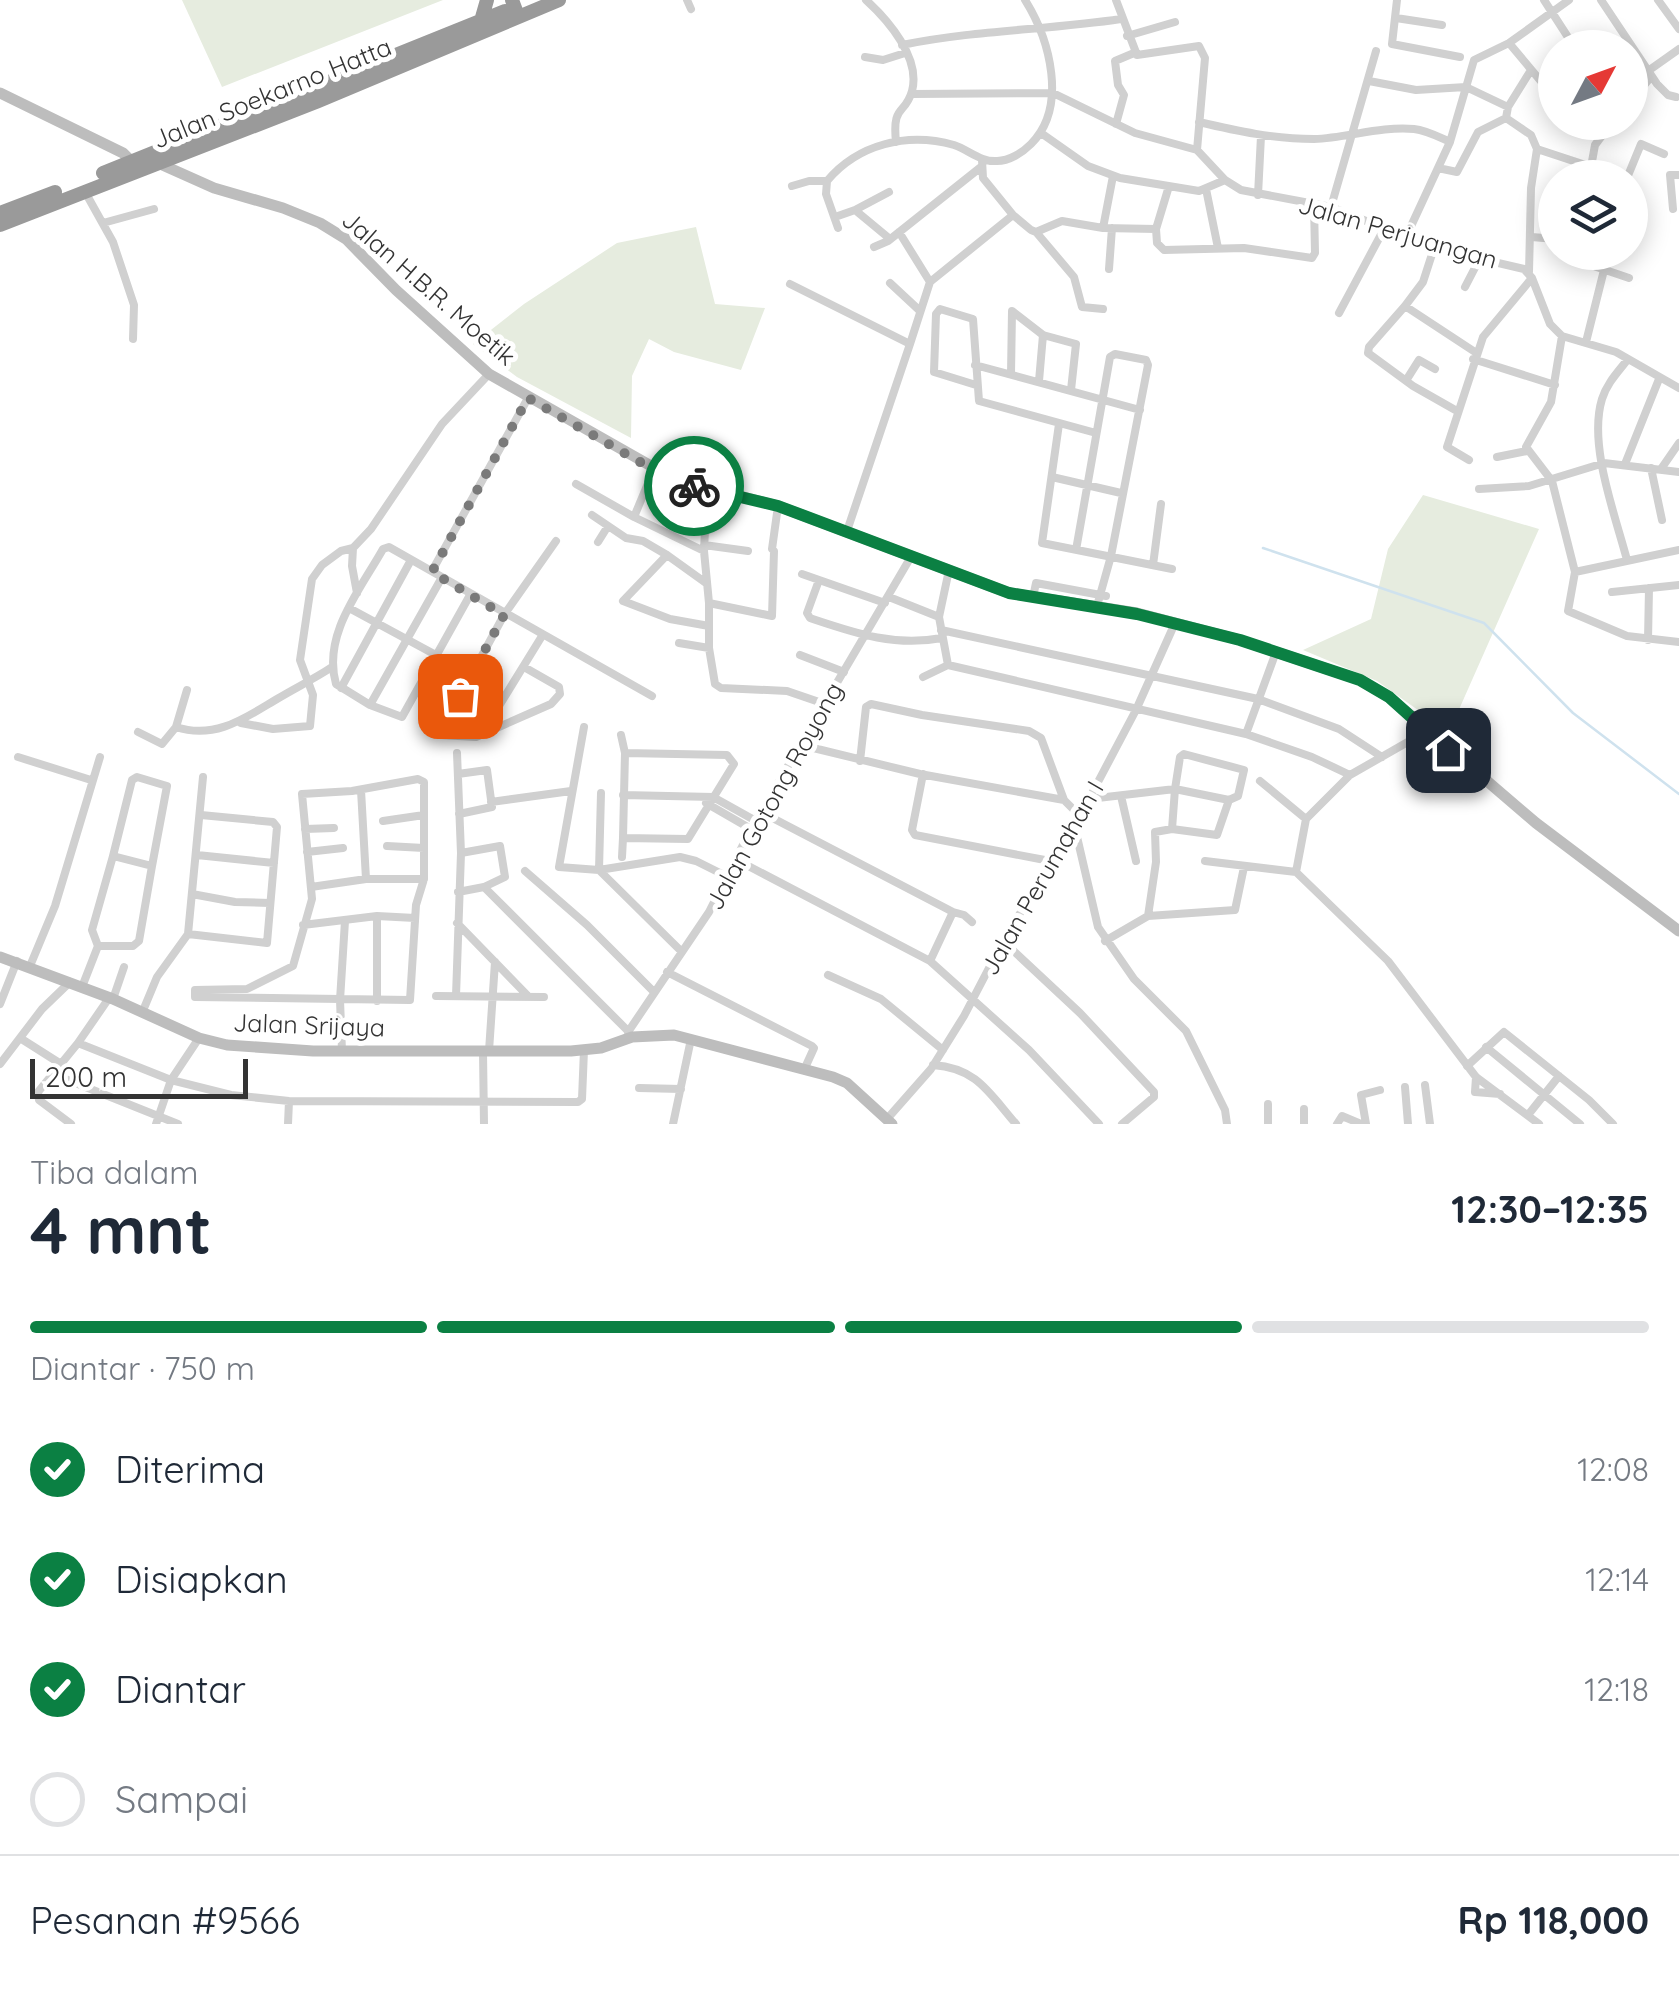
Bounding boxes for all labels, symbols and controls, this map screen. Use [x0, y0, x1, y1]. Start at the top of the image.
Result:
street label: Jalan Soekarno Hatta [148, 30, 396, 155]
north arrow [1538, 30, 1648, 140]
map controls [1538, 30, 1648, 270]
button: layers [1538, 160, 1648, 270]
street label: Jalan Perjuangan [1295, 188, 1501, 275]
street label: Jalan H.B.R. Moetik [336, 204, 523, 372]
courier [644, 436, 744, 536]
icon: bike [667, 459, 722, 514]
pin [418, 654, 503, 739]
icon: bag [433, 669, 488, 724]
street label: Jalan Gotong Royong [698, 677, 849, 915]
pin [1406, 708, 1491, 793]
icon: home [1421, 723, 1476, 778]
street label: Jalan Perumahan I [973, 775, 1110, 980]
street label: Jalan Srijaya [233, 1006, 385, 1043]
scale bar [30, 1054, 248, 1098]
text: 200 m [45, 1059, 127, 1094]
text: Tiba dalam [30, 1152, 198, 1192]
text: 12:30–12:35 [1451, 1185, 1649, 1233]
text: 4 mnt [30, 1189, 212, 1270]
text: Diantar · 750 m [30, 1348, 255, 1388]
icon: check [30, 1442, 85, 1497]
text: Diterima [115, 1445, 265, 1493]
text: 12:08 [1577, 1449, 1649, 1489]
icon: check [30, 1552, 85, 1607]
text: Disiapkan [115, 1555, 288, 1603]
text: 12:14 [1585, 1559, 1649, 1599]
icon: check [30, 1662, 85, 1717]
text: Diantar [115, 1665, 246, 1713]
text: 12:18 [1584, 1669, 1649, 1709]
text: Sampai [115, 1775, 248, 1823]
text: Pesanan #9566 [30, 1896, 300, 1944]
text: Rp 118,000 [1458, 1896, 1649, 1944]

